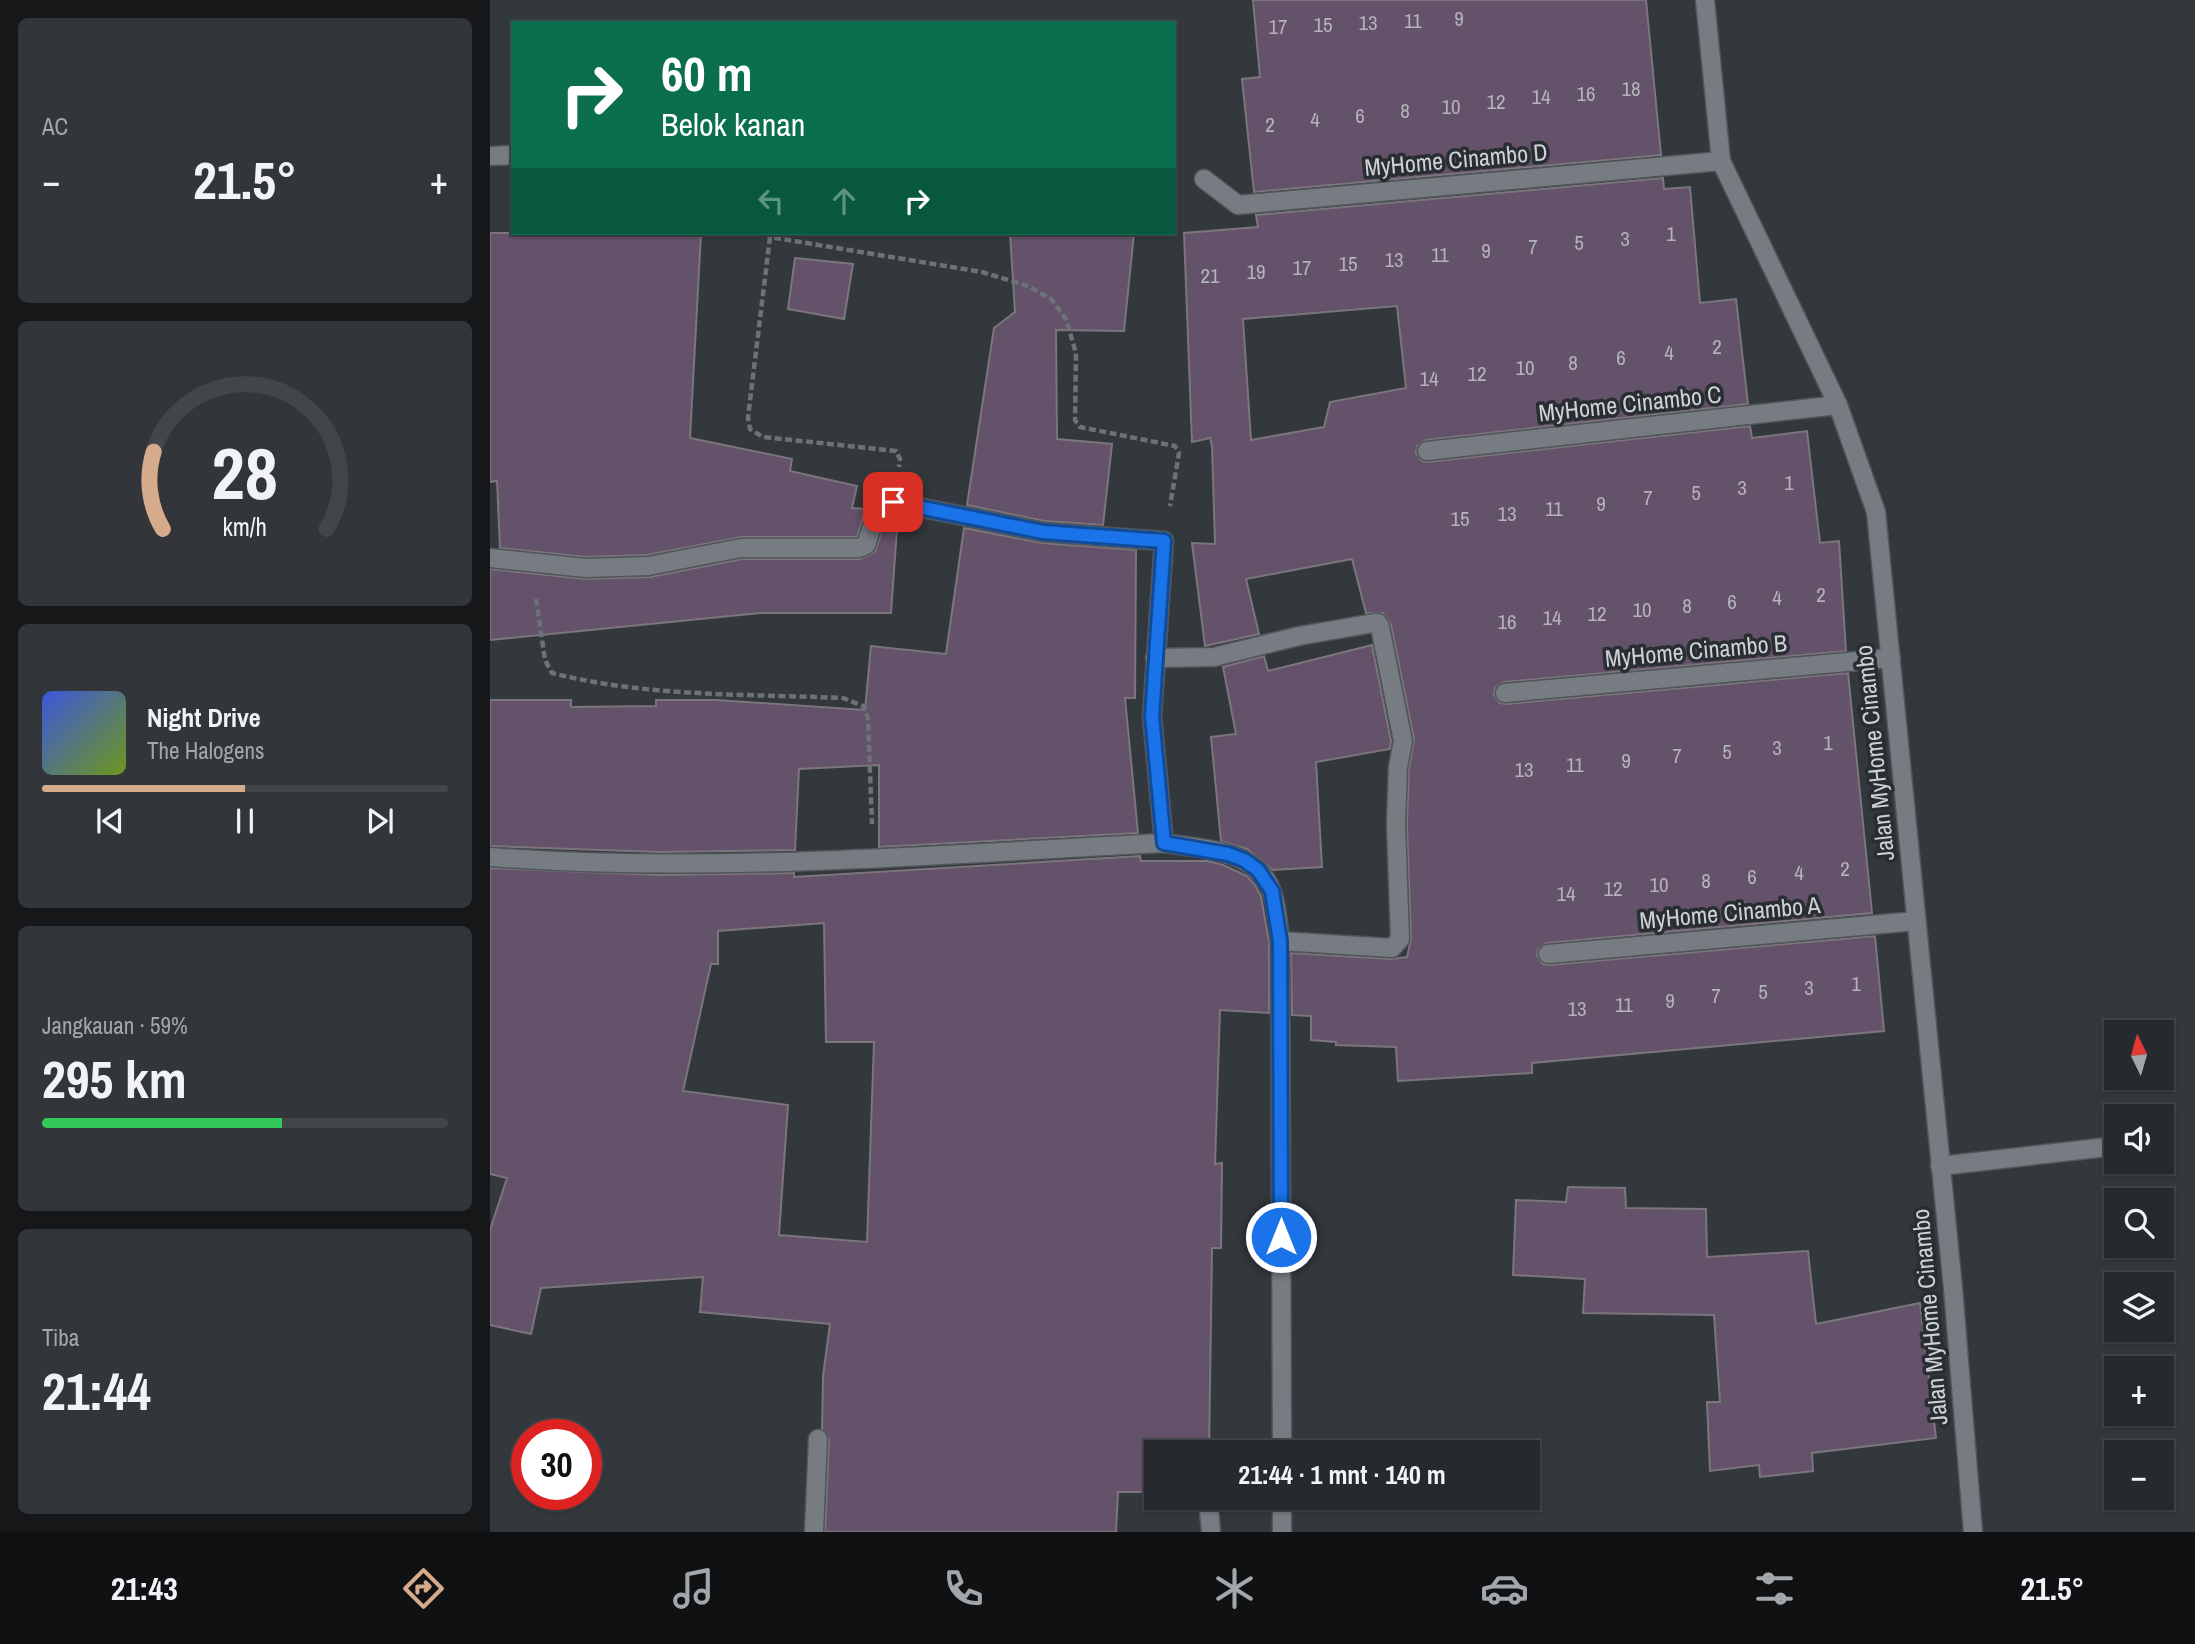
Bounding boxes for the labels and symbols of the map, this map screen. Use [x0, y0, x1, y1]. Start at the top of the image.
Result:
house number: 9 [1454, 4, 1464, 33]
house number: 11 [1404, 6, 1422, 35]
house number: 13 [1358, 8, 1378, 37]
house number: 15 [1313, 10, 1333, 39]
house number: 17 [1268, 12, 1288, 41]
house number: 18 [1621, 74, 1641, 103]
house number: 16 [1576, 79, 1596, 108]
house number: 14 [1531, 82, 1551, 111]
house number: 12 [1486, 87, 1506, 116]
house number: 10 [1441, 92, 1461, 121]
house number: 8 [1400, 96, 1410, 125]
house number: 6 [1355, 101, 1365, 130]
house number: 4 [1310, 105, 1320, 134]
house number: 2 [1265, 110, 1275, 139]
street label: MyHome Cinambo D [1363, 135, 1549, 183]
house number: 1 [1666, 219, 1676, 248]
house number: 3 [1620, 224, 1630, 253]
house number: 5 [1574, 228, 1584, 257]
house number: 7 [1528, 232, 1538, 261]
house number: 9 [1481, 236, 1491, 265]
house number: 11 [1431, 240, 1449, 269]
house number: 13 [1384, 245, 1404, 274]
house number: 15 [1338, 249, 1358, 278]
house number: 17 [1292, 253, 1312, 282]
house number: 19 [1246, 257, 1266, 286]
house number: 21 [1200, 261, 1220, 290]
house number: 2 [1712, 332, 1722, 361]
house number: 4 [1664, 338, 1674, 367]
house number: 6 [1616, 343, 1626, 372]
house number: 8 [1568, 348, 1578, 377]
house number: 10 [1515, 353, 1535, 382]
house number: 12 [1467, 359, 1487, 388]
house number: 14 [1419, 364, 1439, 393]
street label: MyHome Cinambo C [1537, 377, 1723, 429]
house number: 1 [1784, 468, 1794, 497]
pin [863, 472, 923, 532]
house number: 3 [1737, 473, 1747, 502]
house number: 5 [1691, 478, 1701, 507]
house number: 7 [1643, 483, 1653, 512]
house number: 9 [1596, 489, 1606, 518]
house number: 11 [1545, 494, 1563, 523]
house number: 13 [1497, 499, 1517, 528]
house number: 15 [1450, 504, 1470, 533]
house number: 2 [1816, 580, 1826, 609]
house number: 4 [1772, 583, 1782, 612]
house number: 6 [1727, 587, 1737, 616]
house number: 8 [1682, 591, 1692, 620]
house number: 10 [1632, 595, 1652, 624]
house number: 12 [1587, 599, 1607, 628]
house number: 14 [1542, 603, 1562, 632]
house number: 16 [1497, 607, 1517, 636]
street label: MyHome Cinambo B [1604, 626, 1788, 674]
street label: Jalan MyHome Cinambo [1847, 644, 1901, 862]
house number: 1 [1823, 728, 1833, 757]
house number: 3 [1772, 733, 1782, 762]
house number: 5 [1722, 737, 1732, 766]
house number: 7 [1672, 741, 1682, 770]
house number: 9 [1621, 746, 1631, 775]
house number: 11 [1566, 750, 1584, 779]
house number: 13 [1514, 755, 1534, 784]
house number: 2 [1840, 854, 1850, 883]
house number: 4 [1794, 858, 1804, 887]
house number: 6 [1747, 862, 1757, 891]
house number: 8 [1701, 866, 1711, 895]
house number: 10 [1649, 870, 1669, 899]
house number: 12 [1603, 874, 1623, 903]
house number: 14 [1556, 879, 1576, 908]
street label: MyHome Cinambo A [1638, 888, 1823, 936]
house number: 1 [1851, 969, 1861, 998]
house number: 3 [1804, 973, 1814, 1002]
house number: 5 [1758, 977, 1768, 1006]
house number: 7 [1711, 981, 1721, 1010]
house number: 9 [1665, 986, 1675, 1015]
house number: 11 [1615, 990, 1633, 1019]
house number: 13 [1567, 994, 1587, 1023]
north arrow [2104, 1020, 2174, 1090]
position arrow [1244, 1200, 1318, 1274]
street label: Jalan MyHome Cinambo [1904, 1208, 1954, 1426]
speed limit sign: 30 [511, 1419, 602, 1510]

